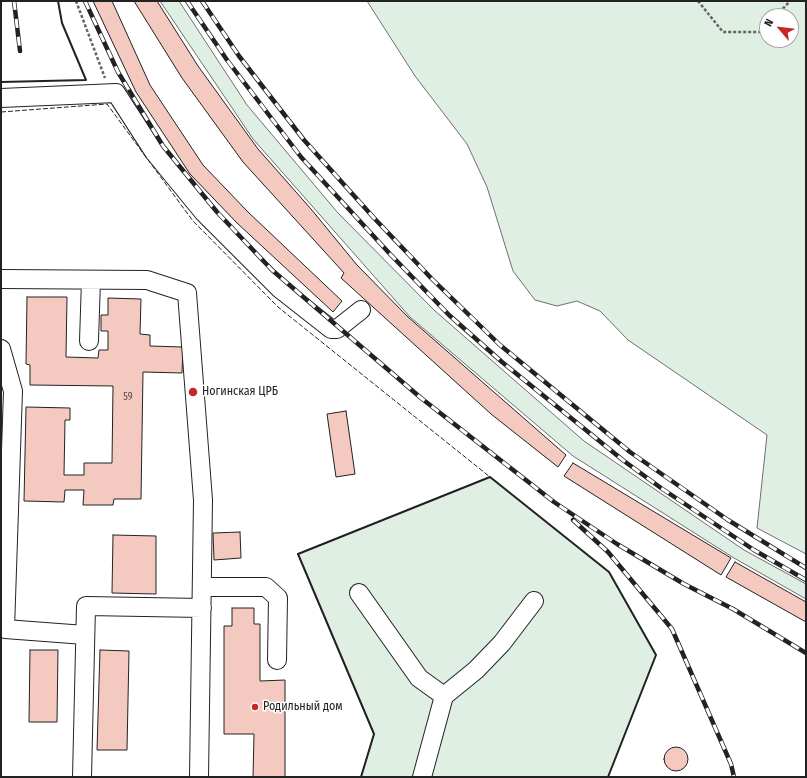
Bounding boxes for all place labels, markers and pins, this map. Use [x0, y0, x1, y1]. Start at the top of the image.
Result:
place label: Ногинская ЦРБ [202, 385, 278, 399]
marker: Ногинская ЦРБ [187, 386, 199, 398]
place label: Родильный дом [263, 700, 343, 714]
marker: Родильный дом [250, 702, 260, 712]

